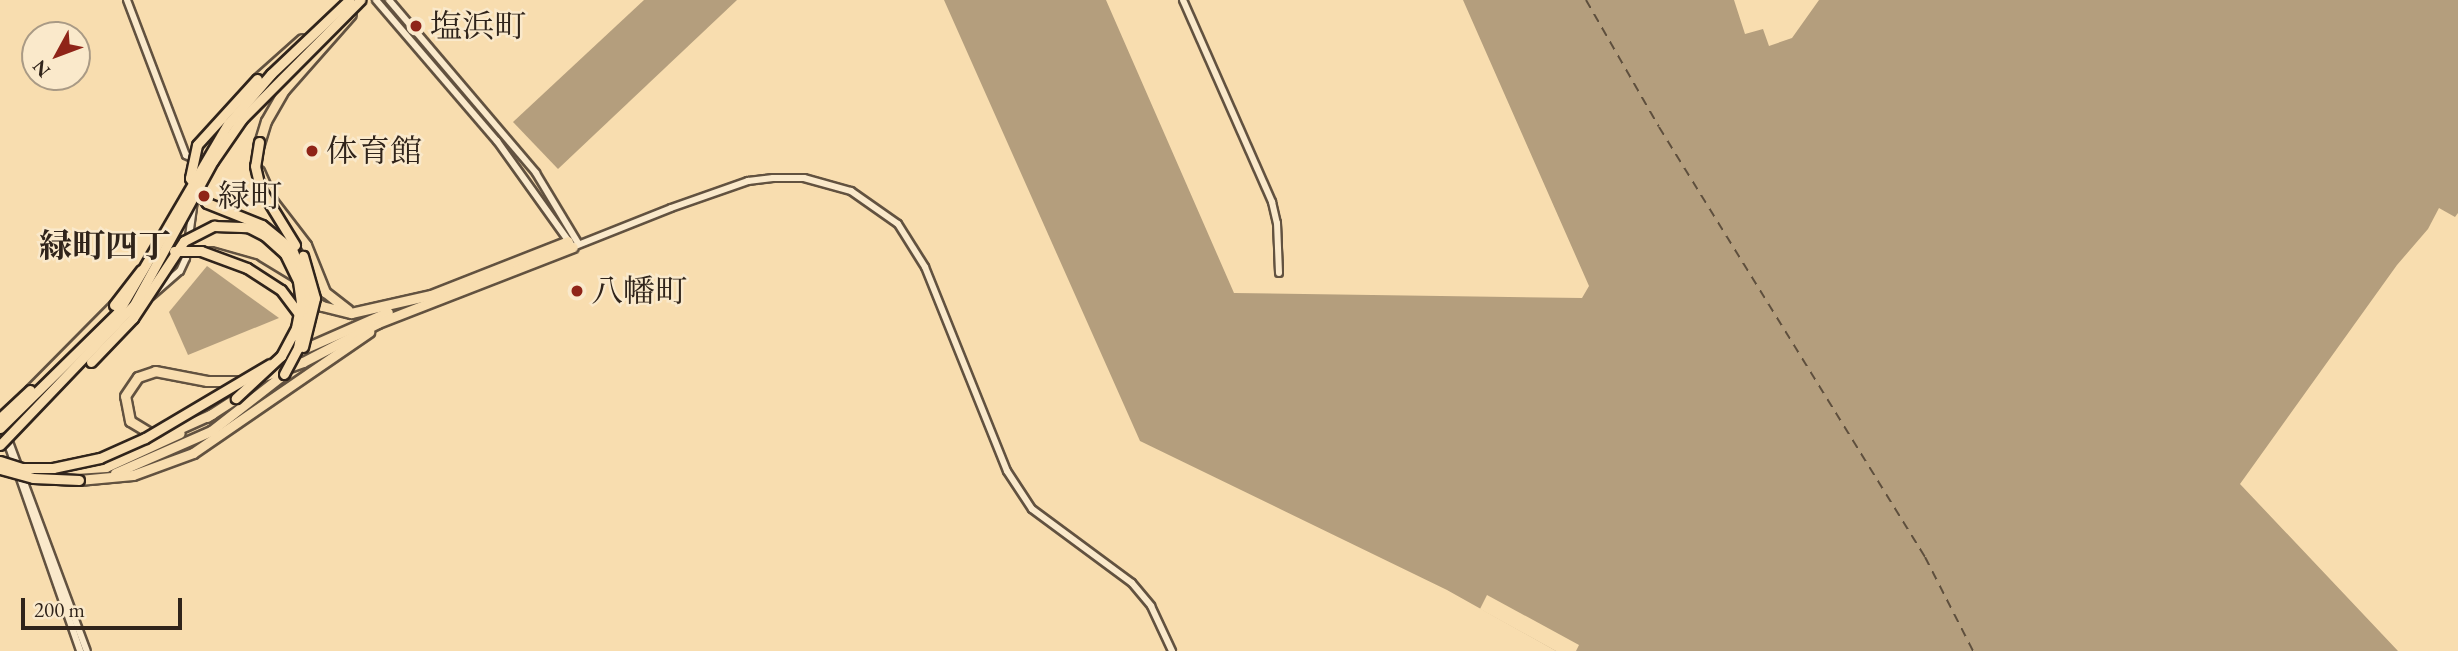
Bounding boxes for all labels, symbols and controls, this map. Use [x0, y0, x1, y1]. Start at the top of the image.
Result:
place label: 塩浜町 [430, 7, 526, 45]
marker: 塩浜町 [408, 18, 424, 34]
north arrow [21, 21, 91, 91]
text: N [27, 55, 56, 83]
place label: 体育館 [326, 132, 422, 170]
marker: 体育館 [304, 143, 320, 159]
place label: 緑町 [218, 177, 282, 215]
marker: 緑町 [196, 188, 212, 204]
district label: 緑町四丁 [39, 226, 171, 266]
place label: 八幡町 [591, 272, 687, 310]
marker: 八幡町 [569, 283, 585, 299]
scale bar [24, 584, 186, 628]
text: 200 m [34, 596, 85, 623]

